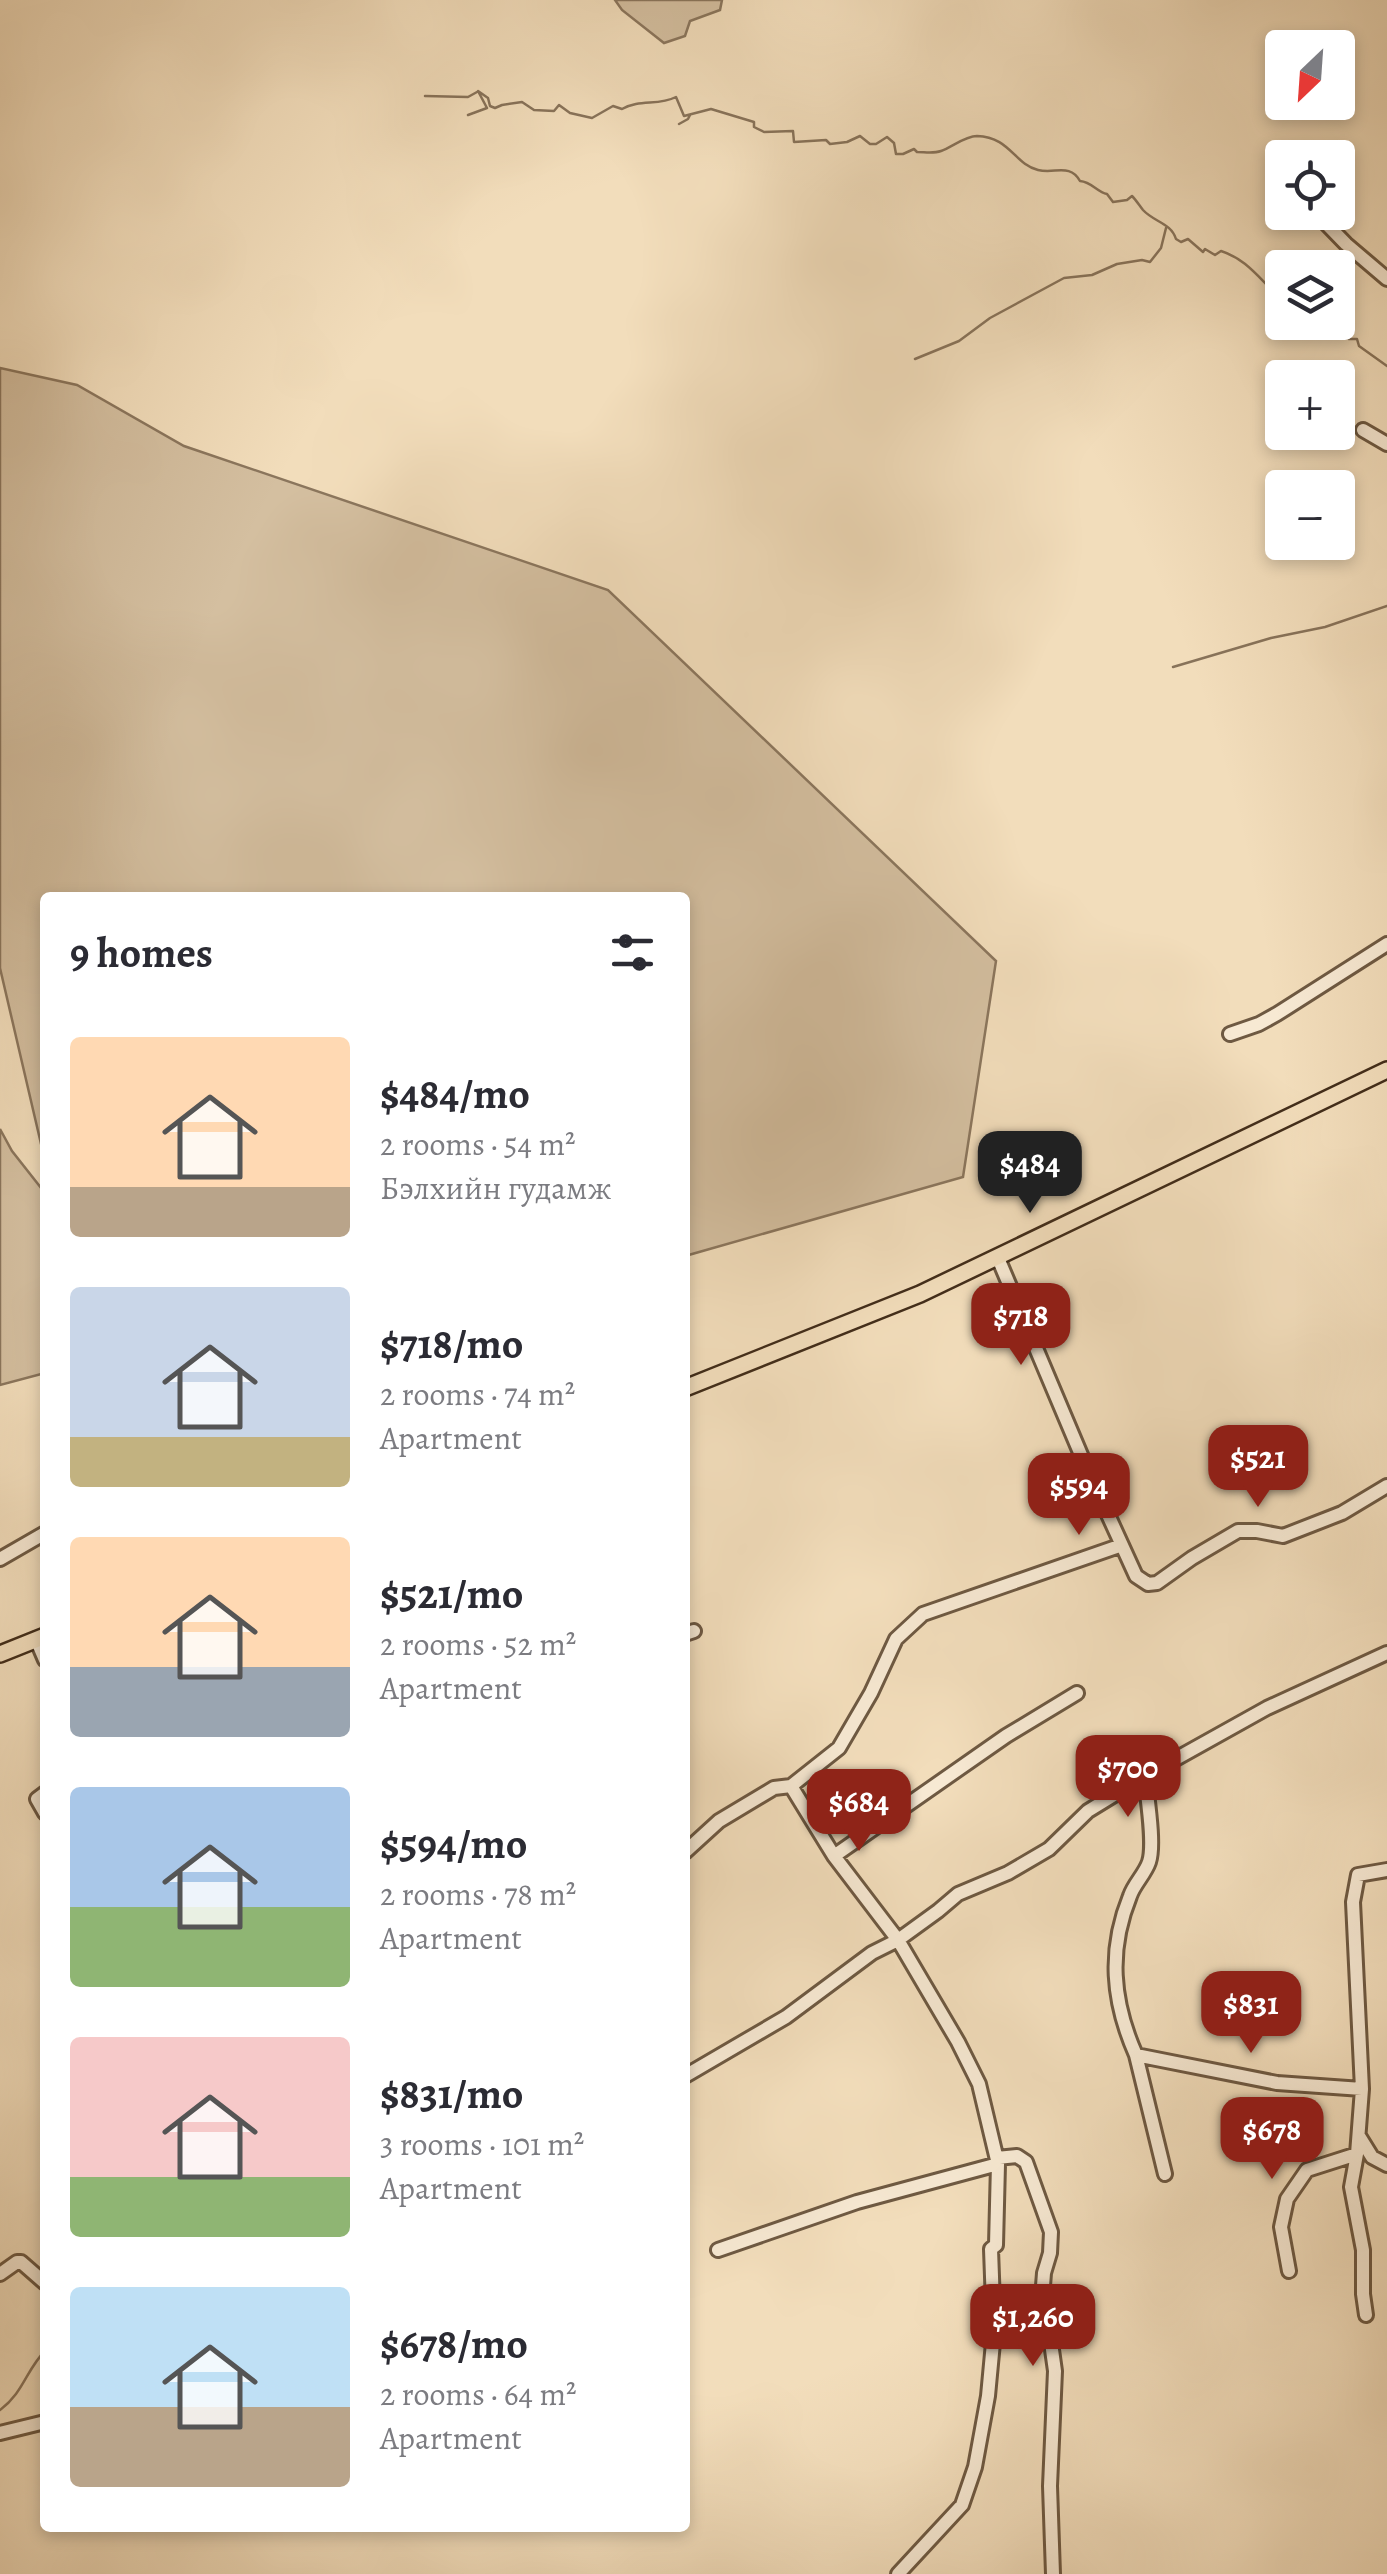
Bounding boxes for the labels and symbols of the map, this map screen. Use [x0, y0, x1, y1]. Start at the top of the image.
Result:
north arrow [1265, 30, 1355, 120]
pin: $484 [971, 1131, 1089, 1216]
pin: $718 [962, 1283, 1080, 1368]
pin: $521 [1199, 1425, 1317, 1510]
pin: $594 [1020, 1453, 1138, 1538]
pin: $700 [1069, 1735, 1187, 1820]
pin: $684 [800, 1769, 918, 1854]
pin: $831 [1192, 1971, 1310, 2056]
pin: $678 [1213, 2097, 1331, 2182]
pin: $1,260 [952, 2284, 1114, 2369]

